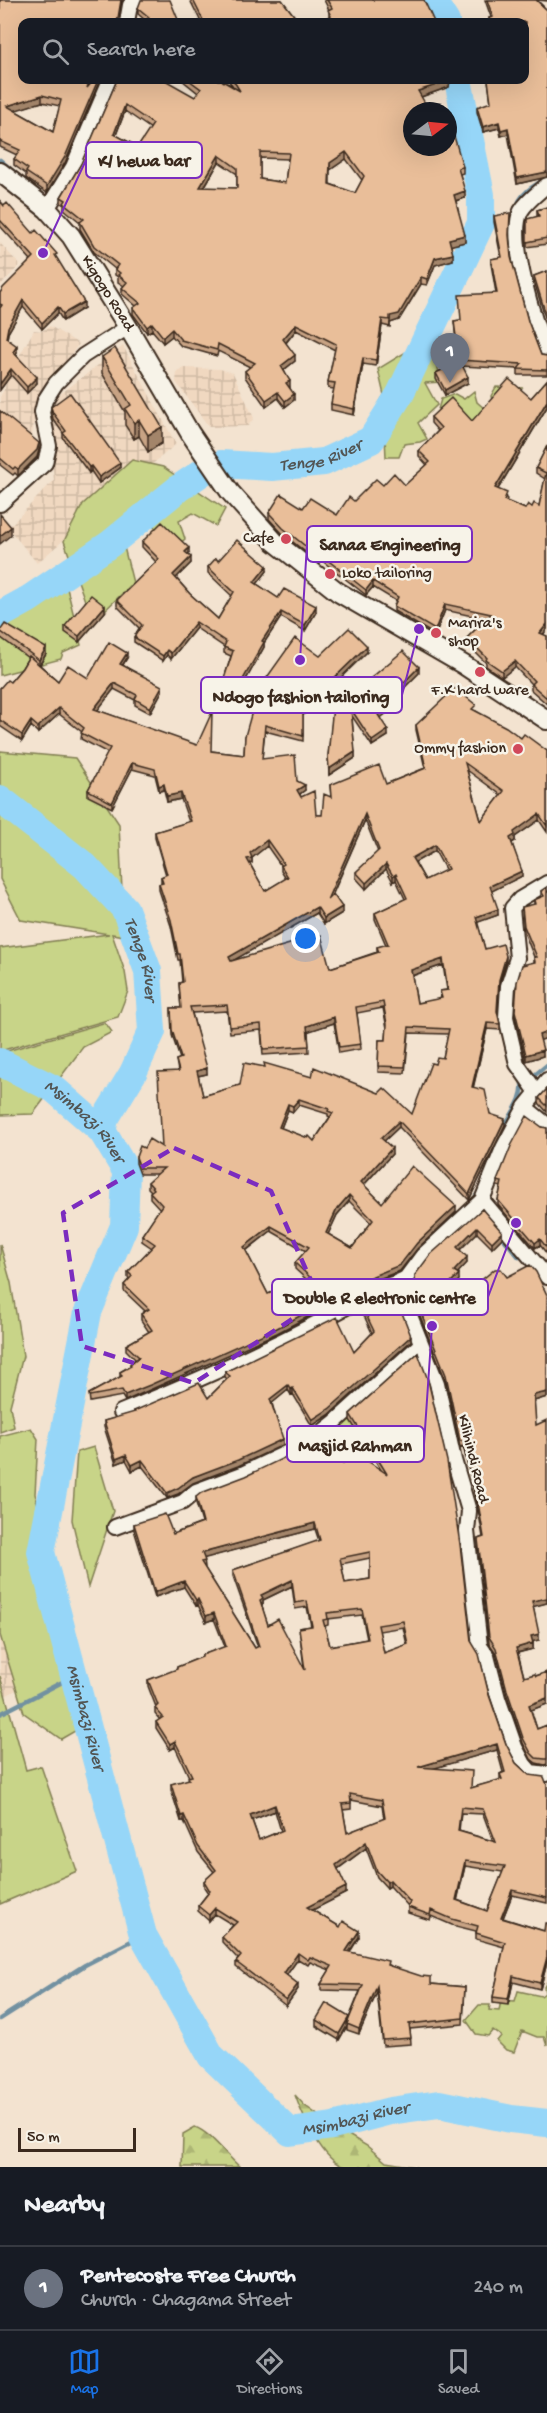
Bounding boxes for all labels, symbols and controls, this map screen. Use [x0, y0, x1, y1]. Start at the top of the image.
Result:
search box [18, 18, 529, 84]
icon: search [39, 35, 72, 68]
text: Search here [87, 38, 195, 64]
north arrow [403, 102, 457, 156]
callout: K/ hewa bar [86, 142, 202, 178]
text: K/ hewa bar [97, 152, 192, 173]
street label: Kigogo Road [76, 252, 139, 336]
pin: 1 [430, 334, 470, 383]
water label: Tenge River [279, 434, 369, 477]
callout: Sanaa Engineering [307, 526, 472, 562]
place label: Cafe [243, 530, 275, 549]
marker: Cafe [279, 532, 293, 546]
text: Sanaa Engineering [319, 536, 461, 557]
place label: Loko tailoring [342, 565, 432, 584]
marker: Loko tailoring [323, 567, 337, 581]
place label: Marira's shop [448, 615, 503, 652]
marker: Marira's shop [429, 626, 443, 640]
marker: F.K hard ware [473, 665, 487, 679]
callout: Ndogo fashion tailoring [201, 677, 402, 713]
place label: F.K hard ware [430, 682, 529, 701]
text: Ndogo fashion tailoring [213, 688, 389, 709]
place label: Ommy fashion [414, 740, 506, 759]
marker: Ommy fashion [511, 742, 525, 756]
water label: Tenge River [119, 915, 161, 1005]
your location [291, 924, 320, 953]
water label: Msimbazi River [41, 1075, 131, 1170]
callout: Double R electronic centre [272, 1279, 488, 1315]
text: Double R electronic centre [282, 1289, 477, 1310]
street label: Kilihindi Road [452, 1413, 493, 1507]
callout: Masjid Rahman [287, 1426, 424, 1462]
text: Masjid Rahman [298, 1437, 412, 1458]
water label: Msimbazi River [61, 1663, 110, 1776]
water label: Msimbazi River [301, 2097, 413, 2141]
scale bar [18, 2125, 136, 2152]
text: 50 m [27, 2129, 60, 2148]
text: Nearby [24, 2191, 105, 2222]
text: Pentecoste Free Church [81, 2264, 296, 2290]
text: 1 [39, 2277, 48, 2300]
text: 240 m [473, 2277, 523, 2300]
text: Church · Chagama Street [81, 2290, 291, 2313]
tab: Map [68, 2345, 101, 2400]
tab: Directions [237, 2345, 302, 2400]
tab: Saved [438, 2345, 479, 2400]

